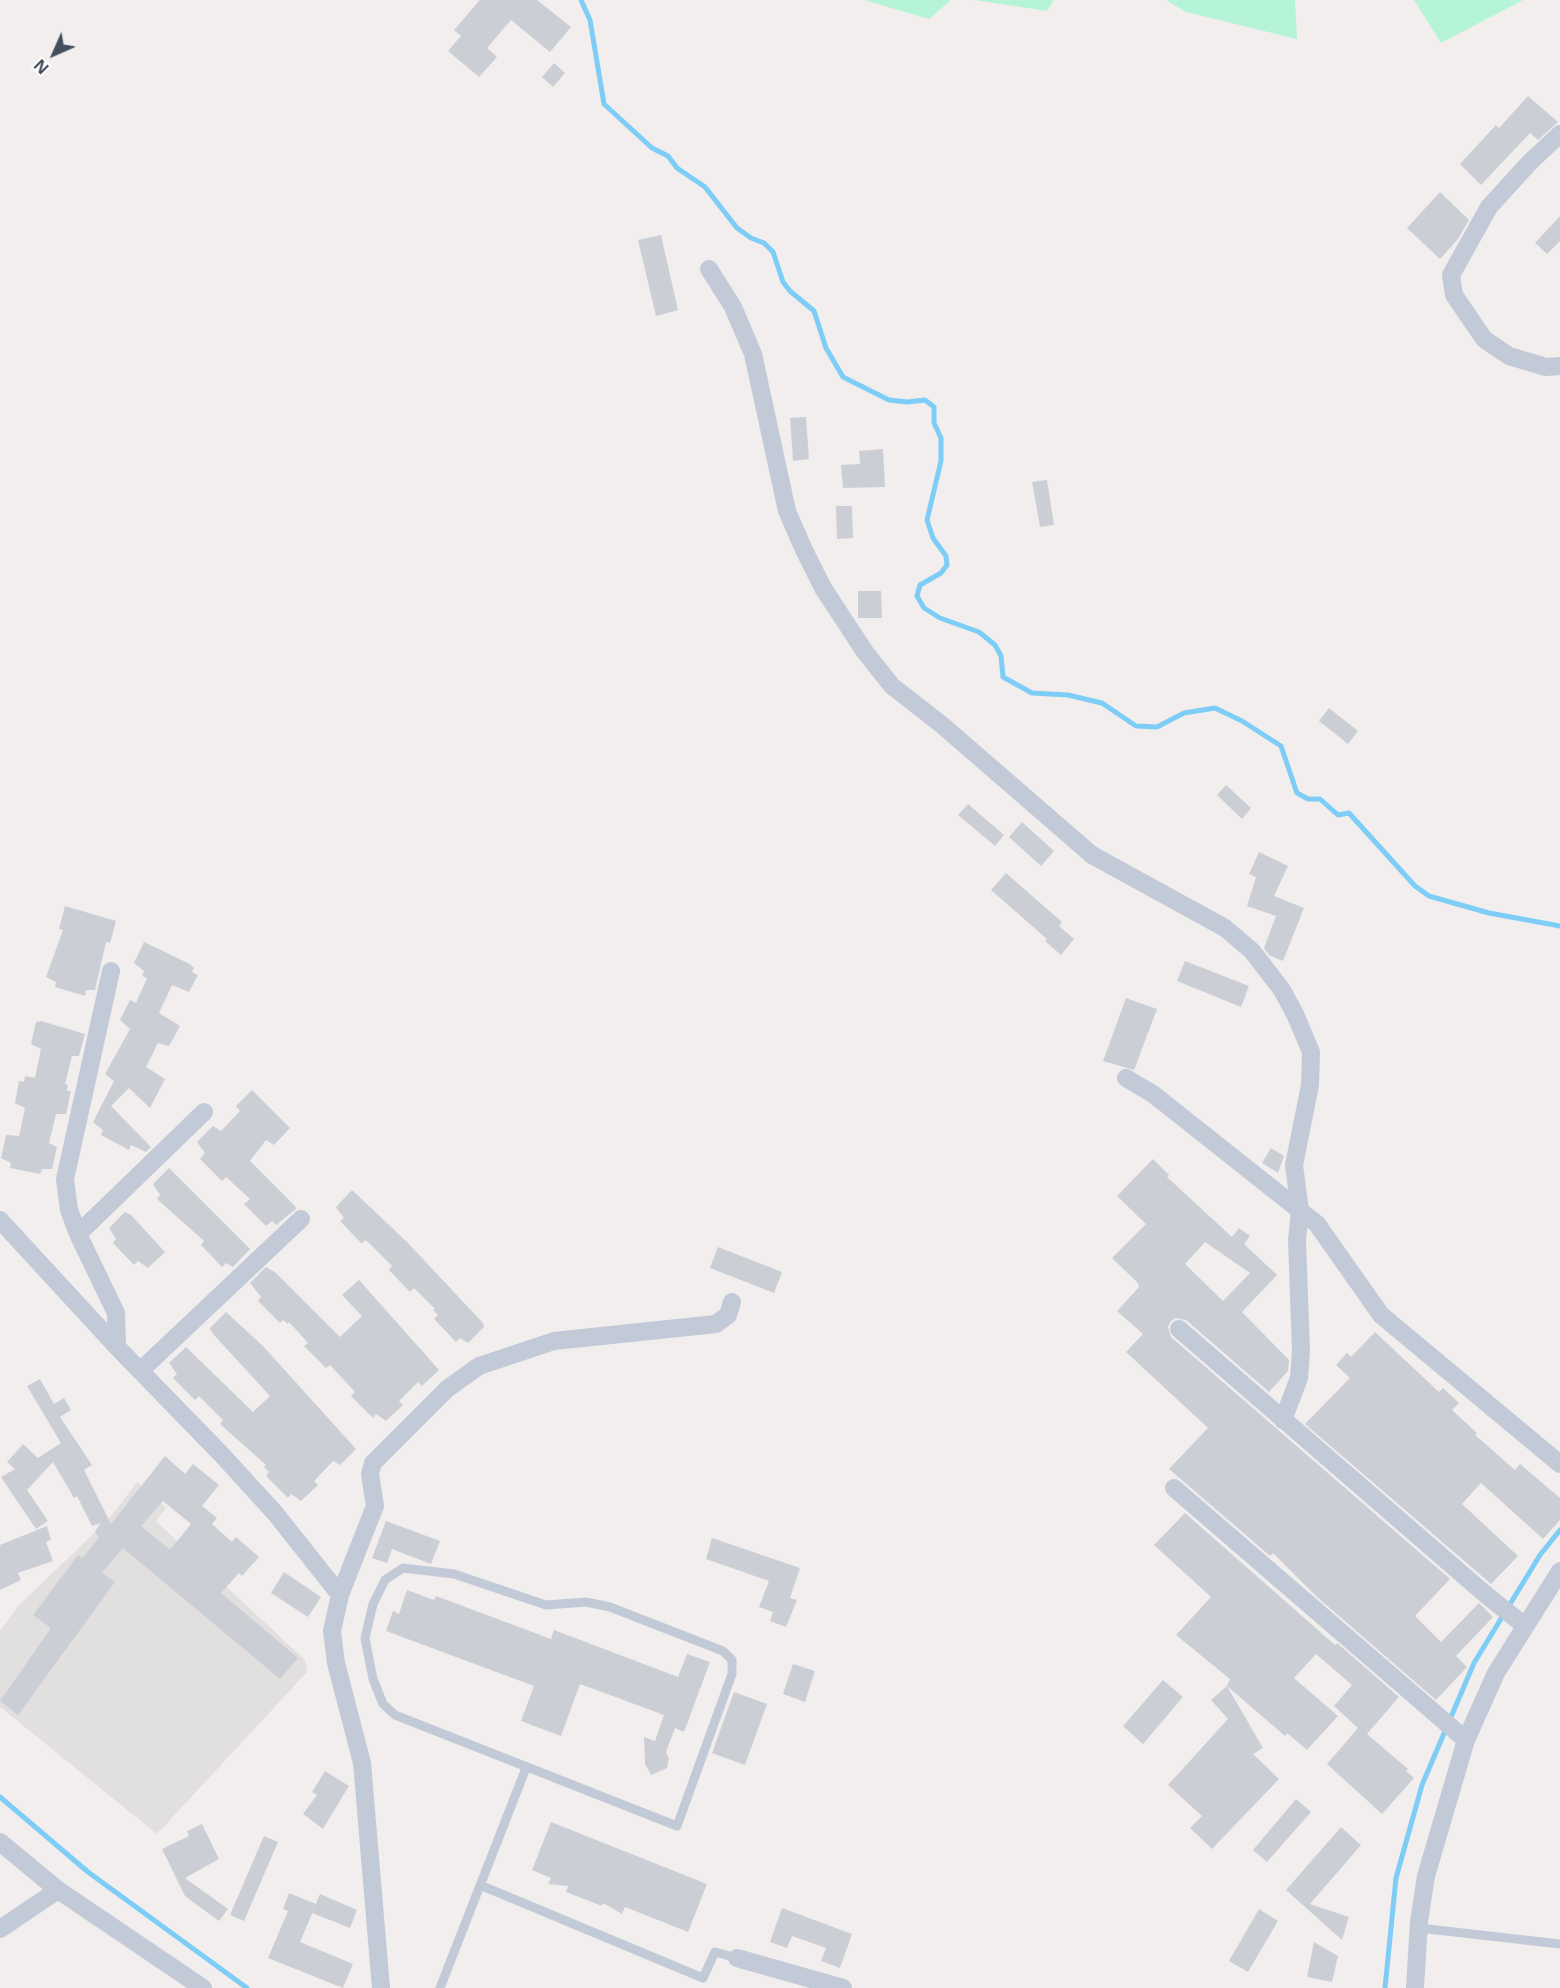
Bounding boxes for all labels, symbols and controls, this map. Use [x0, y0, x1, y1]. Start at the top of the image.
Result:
north arrow [24, 24, 84, 84]
text: N [29, 54, 54, 79]

